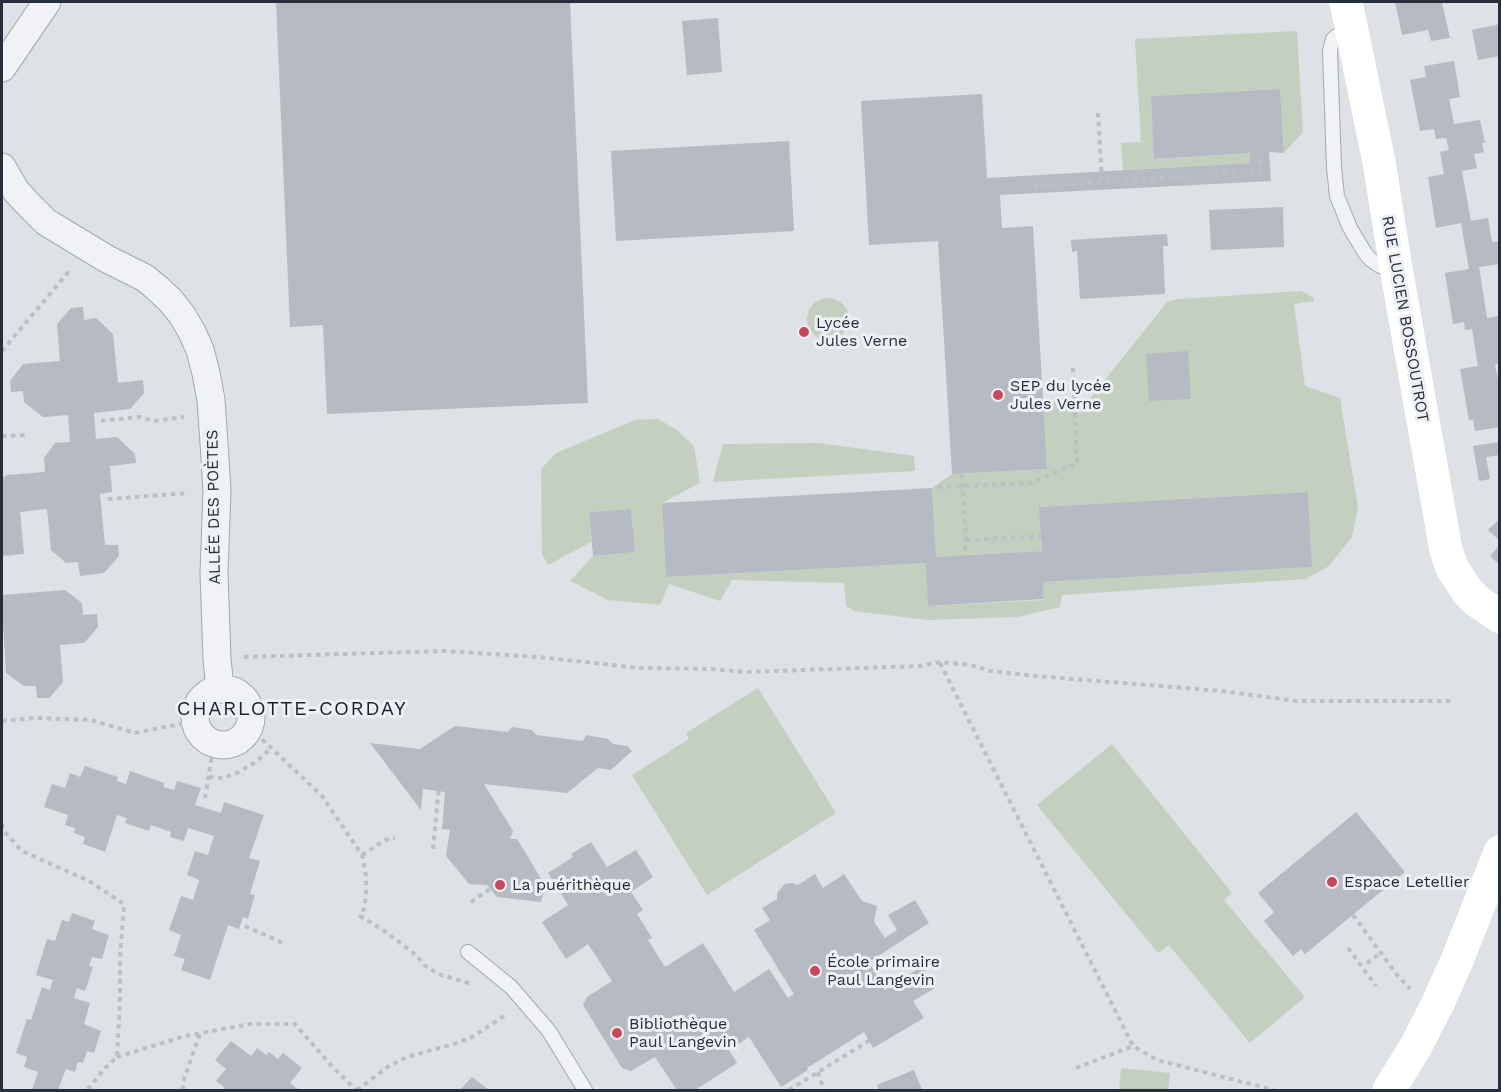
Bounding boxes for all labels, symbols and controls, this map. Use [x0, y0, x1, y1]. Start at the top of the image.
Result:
street label: RUE LUCIEN BOSSOUTROT [1377, 214, 1433, 424]
place label: Lycée Jules Verne [816, 313, 907, 351]
marker: Lycée Jules Verne [797, 325, 811, 339]
place label: SEP du lycée Jules Verne [1010, 376, 1111, 414]
marker: SEP du lycée Jules Verne [991, 388, 1005, 402]
street label: ALLÉE DES POÈTES [203, 429, 225, 585]
district label: CHARLOTTE-CORDAY [177, 697, 407, 721]
place label: Espace Letellier [1344, 872, 1469, 892]
place label: La puérithèque [512, 875, 631, 895]
marker: Espace Letellier [1325, 875, 1339, 889]
marker: La puérithèque [493, 878, 507, 892]
place label: École primaire Paul Langevin [827, 952, 940, 990]
marker: École primaire Paul Langevin [808, 964, 822, 978]
place label: Bibliothèque Paul Langevin [629, 1014, 737, 1052]
marker: Bibliothèque Paul Langevin [610, 1026, 624, 1040]

